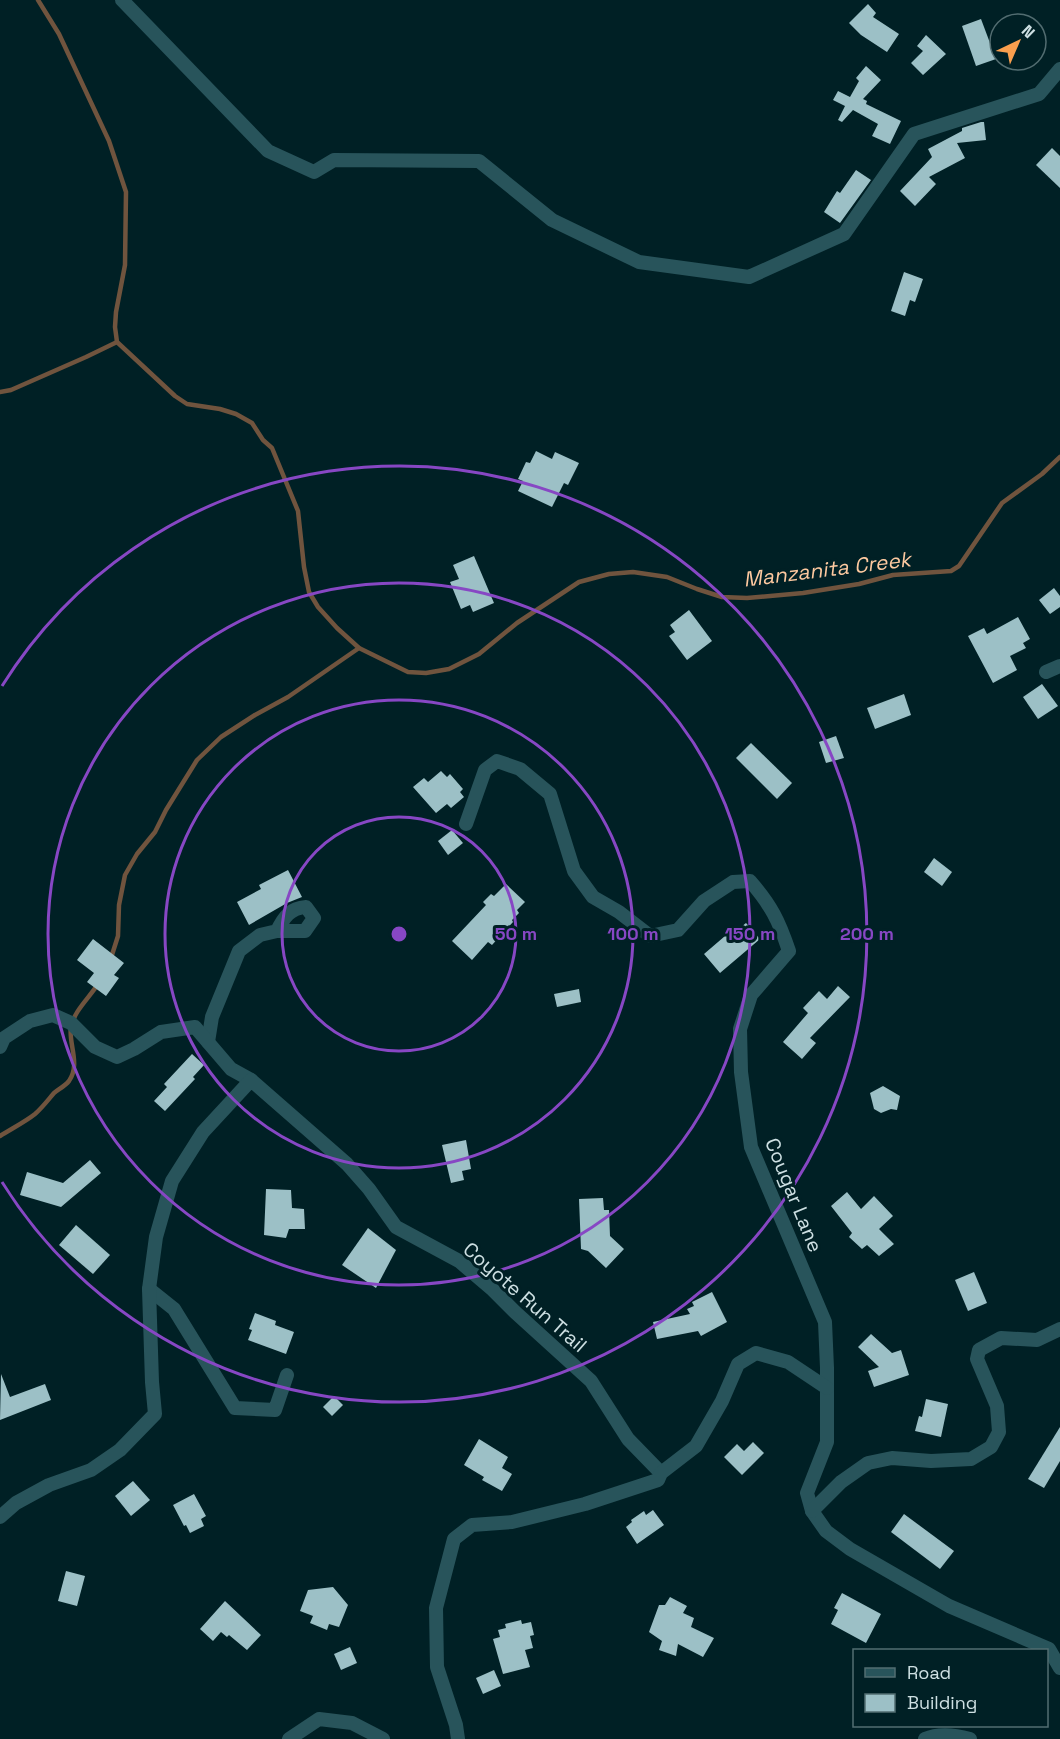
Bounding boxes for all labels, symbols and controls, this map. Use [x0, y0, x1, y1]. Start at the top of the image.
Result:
north arrow [988, 12, 1048, 72]
text: N [1017, 20, 1039, 43]
water label: Manzanita Creek [742, 545, 915, 593]
text: 50 m [495, 922, 537, 945]
text: 100 m [607, 922, 659, 945]
text: 150 m [725, 922, 775, 945]
text: 200 m [840, 922, 894, 945]
centre of rings [389, 924, 409, 944]
street label: Cougar Lane [759, 1134, 829, 1256]
street label: Coyote Run Trail [458, 1236, 592, 1358]
legend [853, 1649, 1048, 1727]
text: Road [907, 1661, 951, 1684]
text: Building [907, 1691, 977, 1714]

